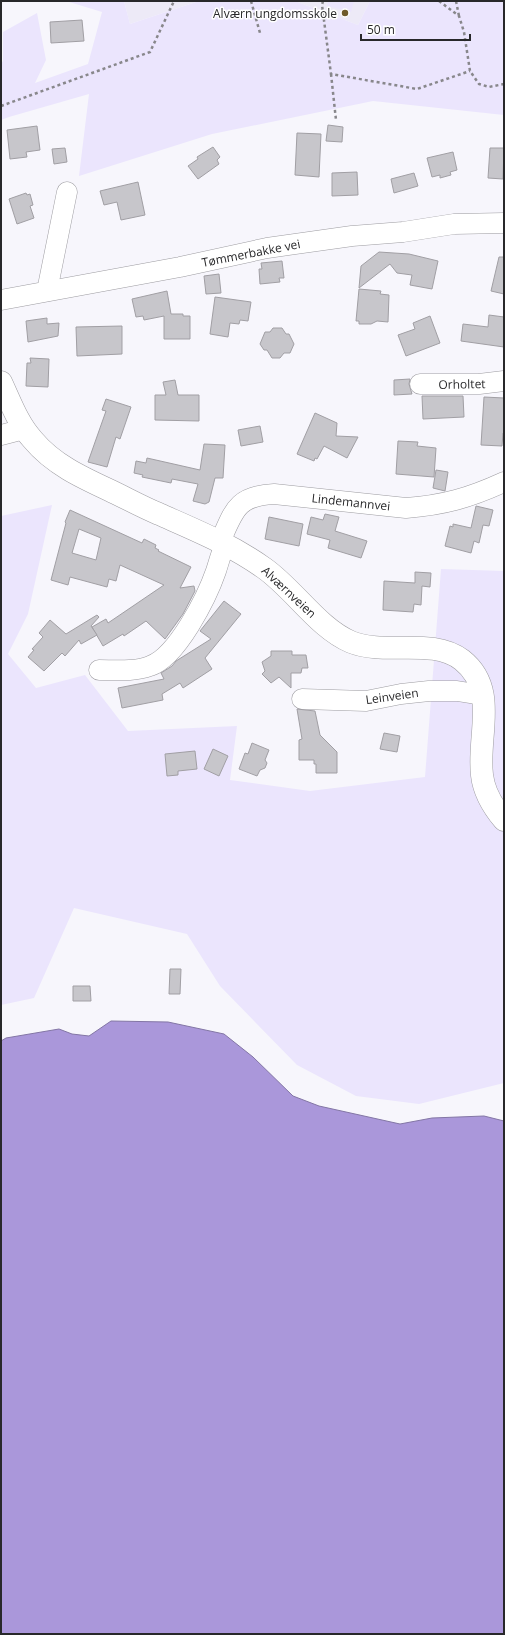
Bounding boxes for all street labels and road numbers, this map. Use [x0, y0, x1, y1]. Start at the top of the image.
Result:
street label: Tømmerbakke vei [200, 235, 302, 271]
street label: Orholtet [438, 375, 486, 393]
street label: Lindemannvei [311, 489, 391, 515]
street label: Alværnveien [258, 562, 320, 622]
street label: Leinveien [364, 684, 420, 708]

